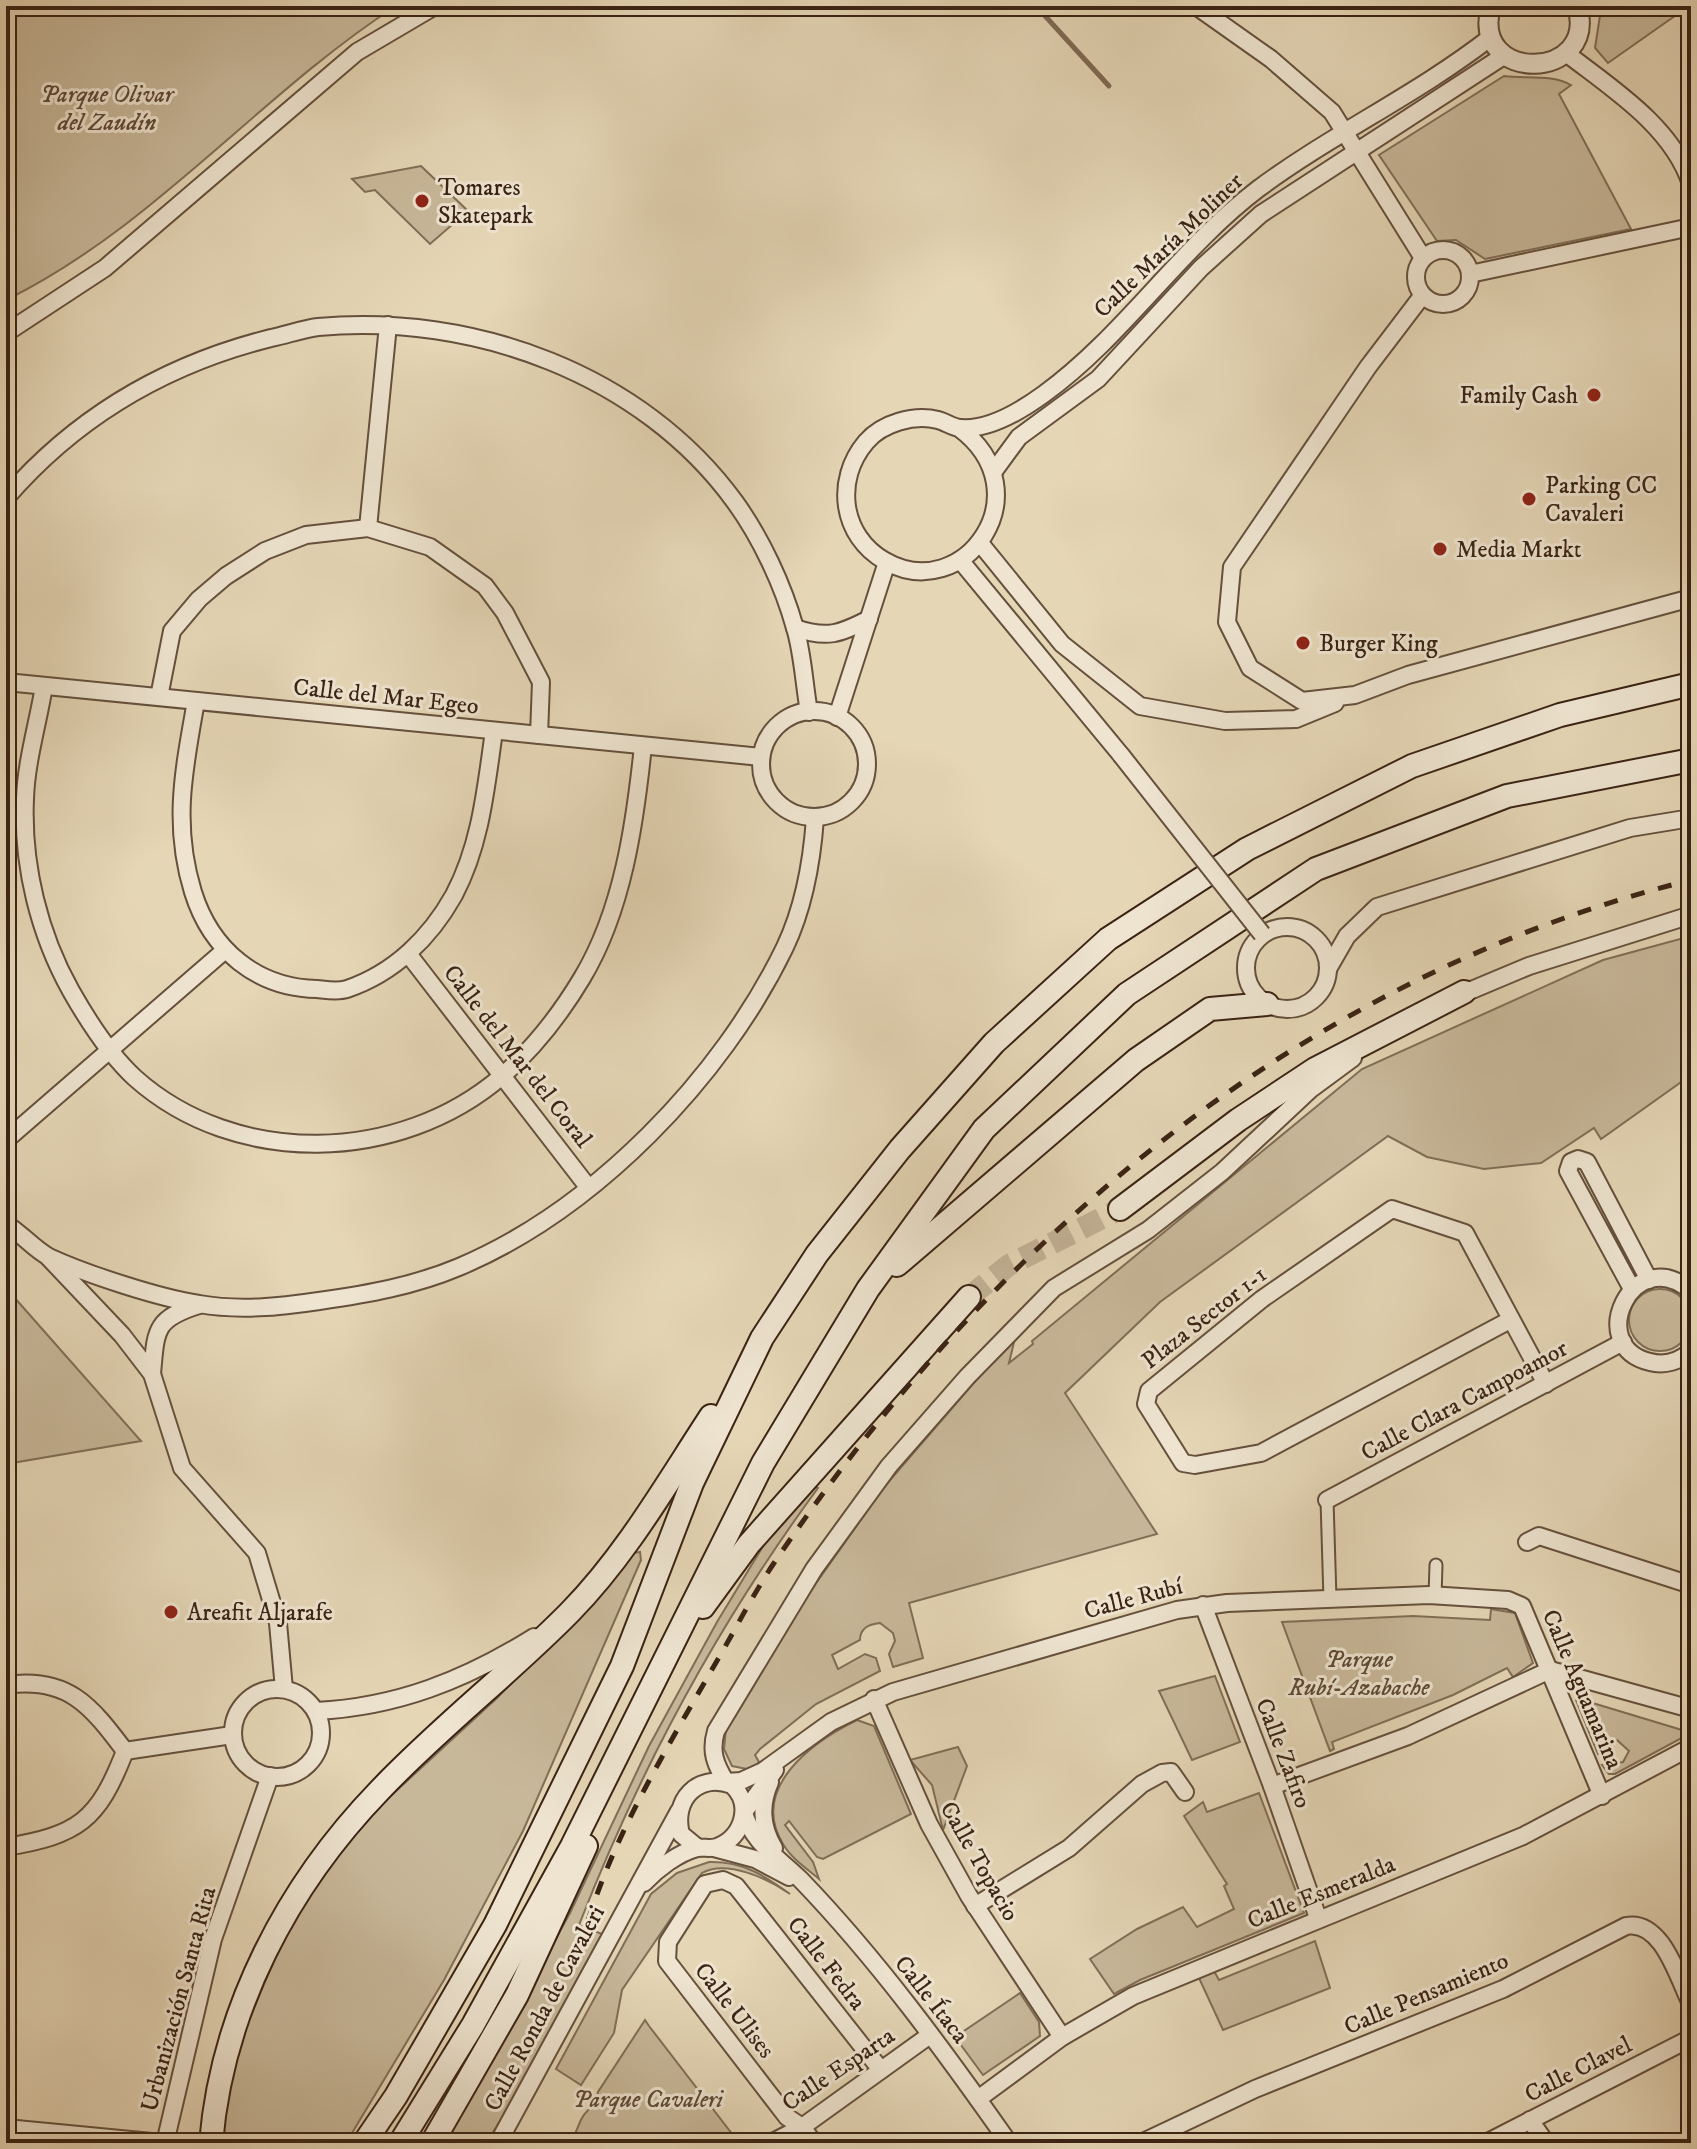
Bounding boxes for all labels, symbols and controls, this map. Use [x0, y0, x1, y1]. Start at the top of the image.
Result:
park label: Parque Olivar del Zaudín [41, 80, 176, 138]
street label: Calle María Moliner [1088, 167, 1250, 325]
place label: Tomares Skatepark [438, 173, 533, 231]
marker: Tomares Skatepark [413, 192, 431, 210]
place label: Family Cash [1459, 381, 1578, 411]
marker: Family Cash [1585, 386, 1603, 404]
place label: Parking CC Cavaleri [1545, 471, 1657, 529]
marker: Parking CC Cavaleri [1520, 490, 1538, 508]
place label: Media Markt [1456, 535, 1582, 565]
marker: Media Markt [1431, 540, 1449, 558]
place label: Burger King [1319, 629, 1438, 659]
marker: Burger King [1294, 634, 1312, 652]
street label: Calle del Mar Egeo [292, 672, 480, 722]
street label: Calle del Mar del Coral [436, 959, 599, 1155]
street label: Plaza Sector 1-1 [1136, 1260, 1273, 1376]
street label: Calle Clara Campoamor [1356, 1334, 1573, 1468]
street label: Calle Rubí [1081, 1571, 1187, 1626]
place label: Areafit Aljarafe [187, 1598, 333, 1628]
marker: Areafit Aljarafe [162, 1603, 180, 1621]
street label: Calle Aguamarina [1535, 1605, 1629, 1774]
park label: Parque Rubí-Azabache [1288, 1645, 1430, 1703]
street label: Calle Zafiro [1248, 1694, 1318, 1813]
street label: Calle Topacio [933, 1796, 1025, 1927]
street label: Calle Esmeralda [1243, 1849, 1401, 1936]
street label: Urbanización Santa Rita [135, 1883, 224, 2115]
street label: Calle Ronda de Cavaleri [478, 1900, 612, 2117]
street label: Calle Fedra [780, 1911, 873, 2017]
street label: Calle Pensamiento [1340, 1946, 1513, 2042]
street label: Calle Ítaca [888, 1949, 976, 2050]
street label: Calle Ulises [687, 1957, 781, 2065]
street label: Calle Esparta [776, 2021, 901, 2119]
street label: Calle Clavel [1520, 2030, 1638, 2110]
park label: Parque Cavaleri [573, 2085, 725, 2115]

